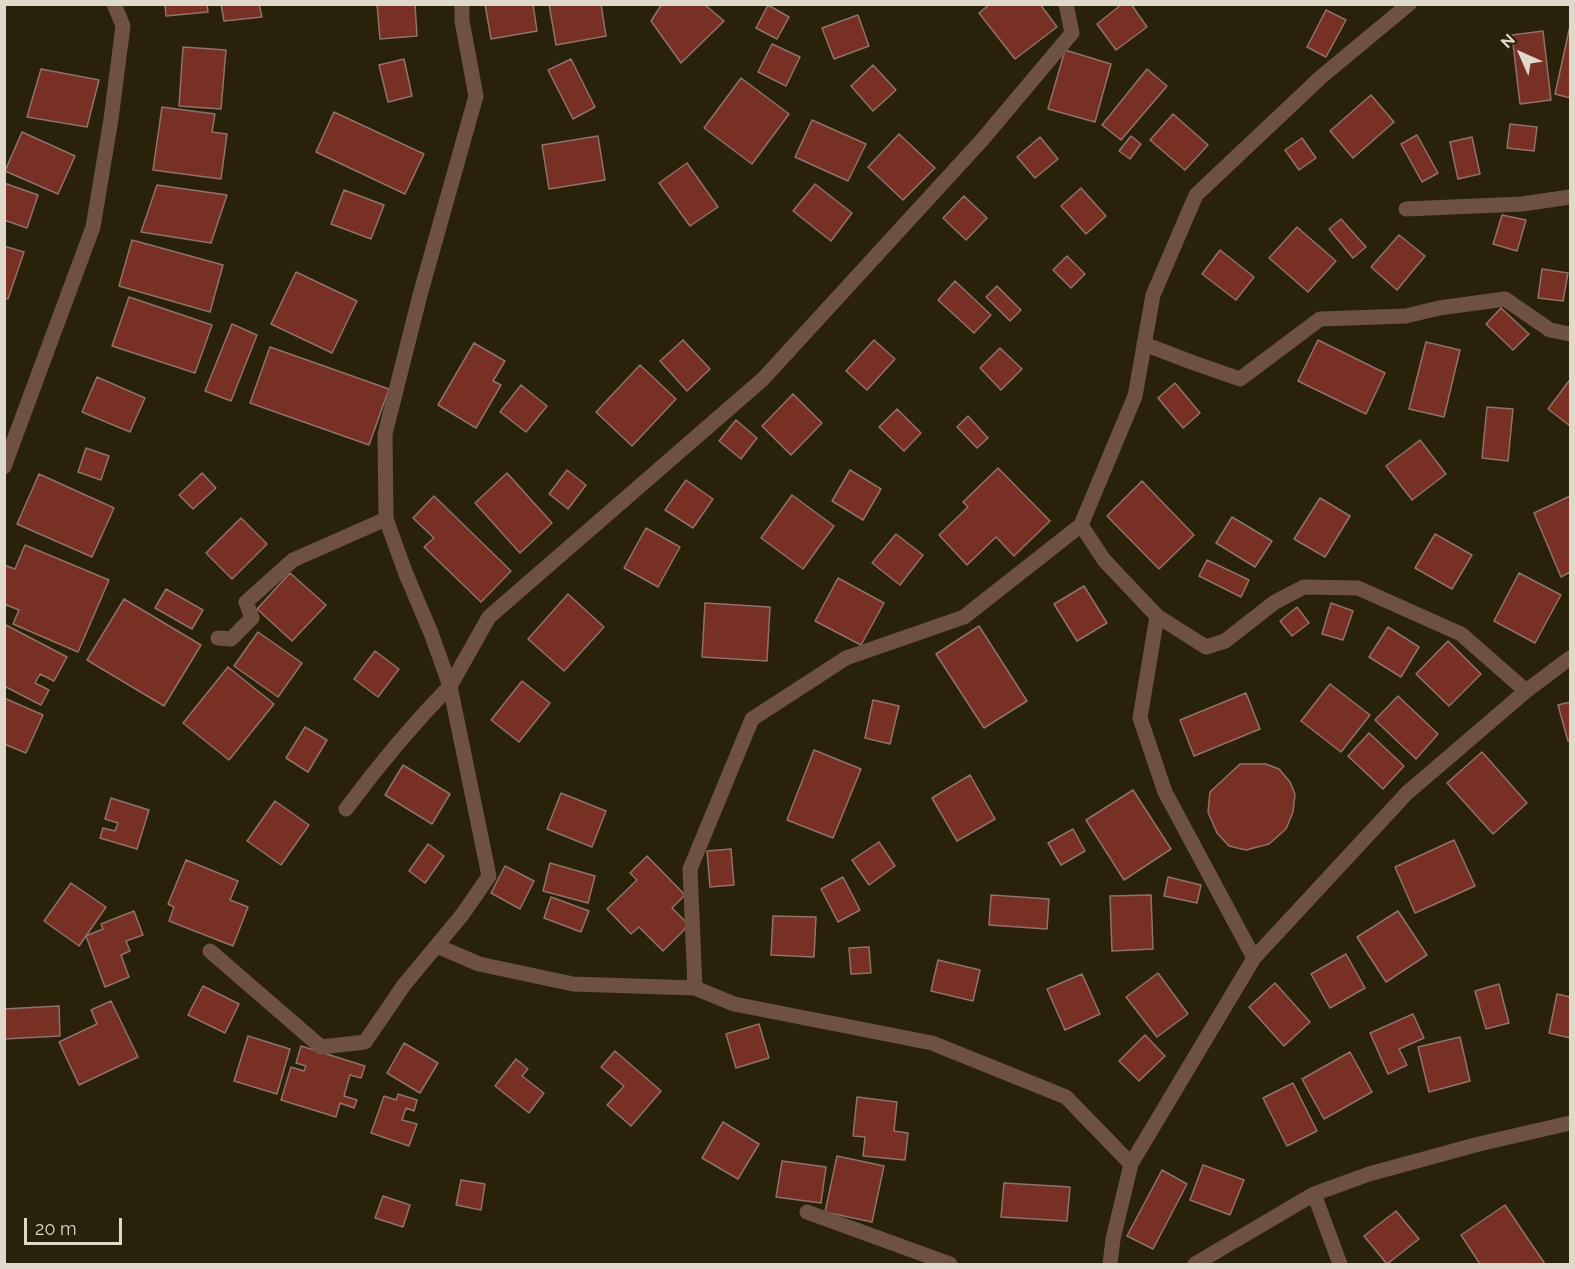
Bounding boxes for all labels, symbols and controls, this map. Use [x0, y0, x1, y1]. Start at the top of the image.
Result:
north arrow [1491, 24, 1551, 84]
text: N [1497, 30, 1519, 52]
scale bar [27, 1206, 124, 1244]
text: 20 m [35, 1218, 77, 1239]

